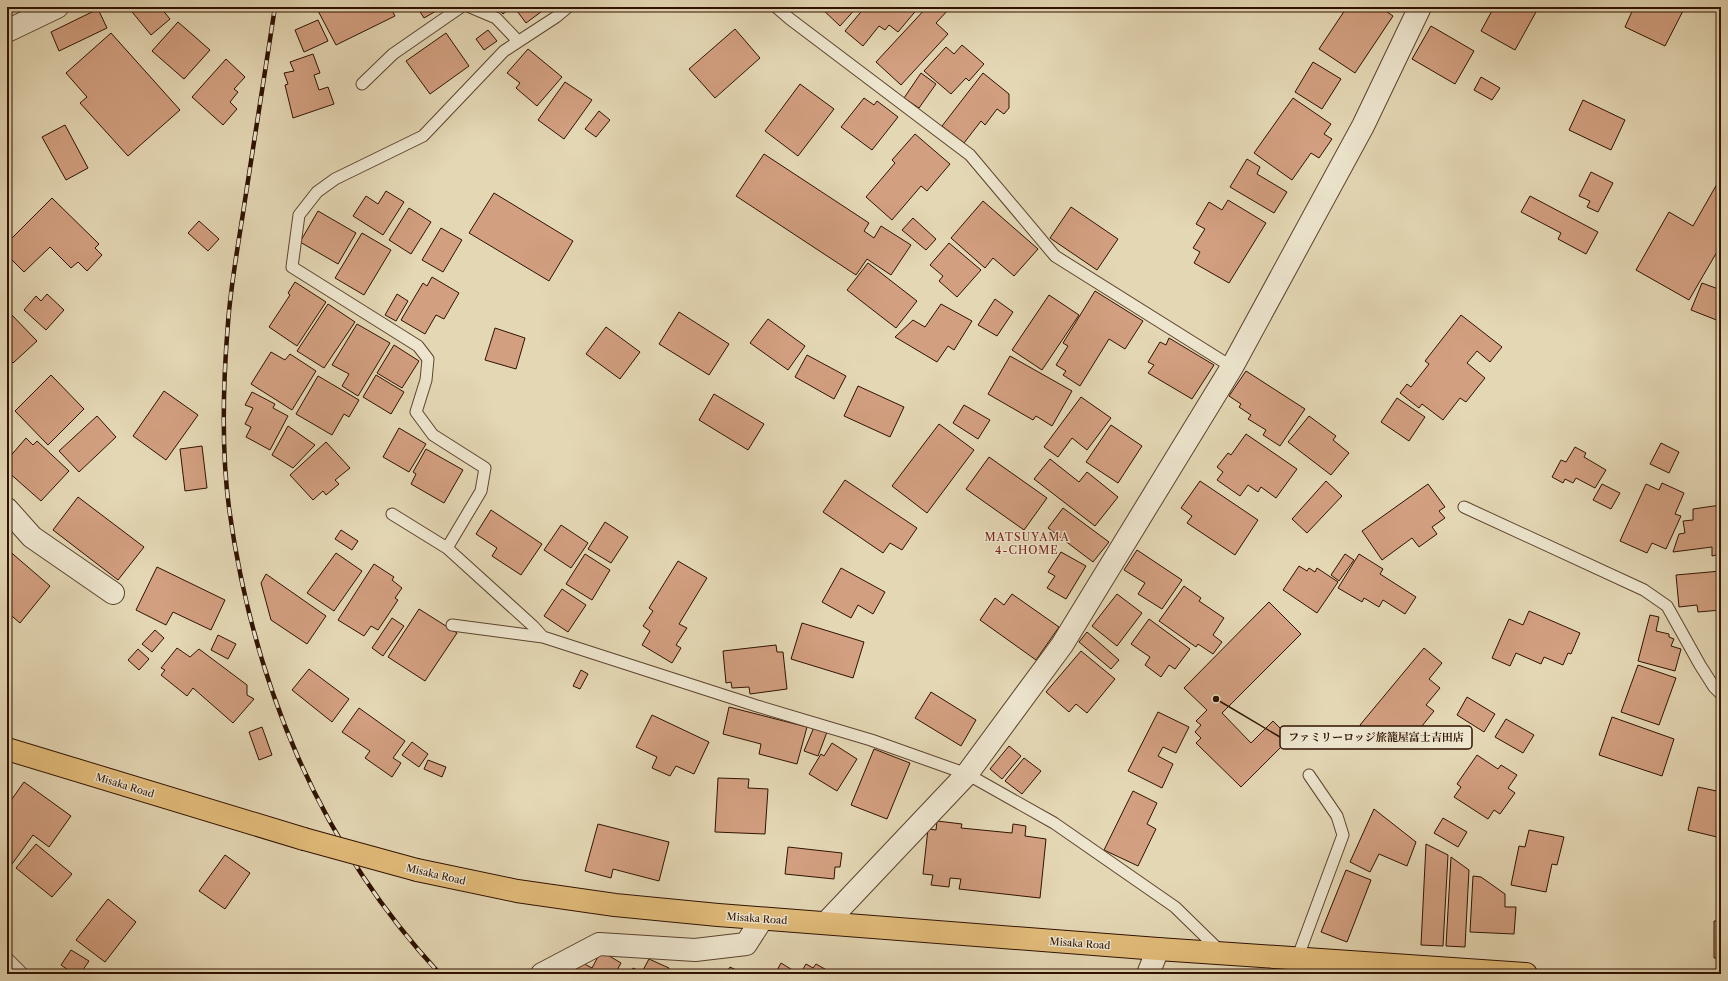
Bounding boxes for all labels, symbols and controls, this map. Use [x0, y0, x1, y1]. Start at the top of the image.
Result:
district label: MATSUYAMA 4-CHOME [984, 530, 1070, 557]
callout: ファミリーロッジ旅籠屋富士吉田店 [1280, 726, 1472, 749]
text: ファミリーロッジ旅籠屋富士吉田店 [1288, 730, 1464, 744]
street label: Misaka Road [94, 770, 156, 801]
street label: Misaka Road [405, 861, 467, 888]
street label: Misaka Road [726, 910, 788, 927]
street label: Misaka Road [1049, 935, 1111, 952]

